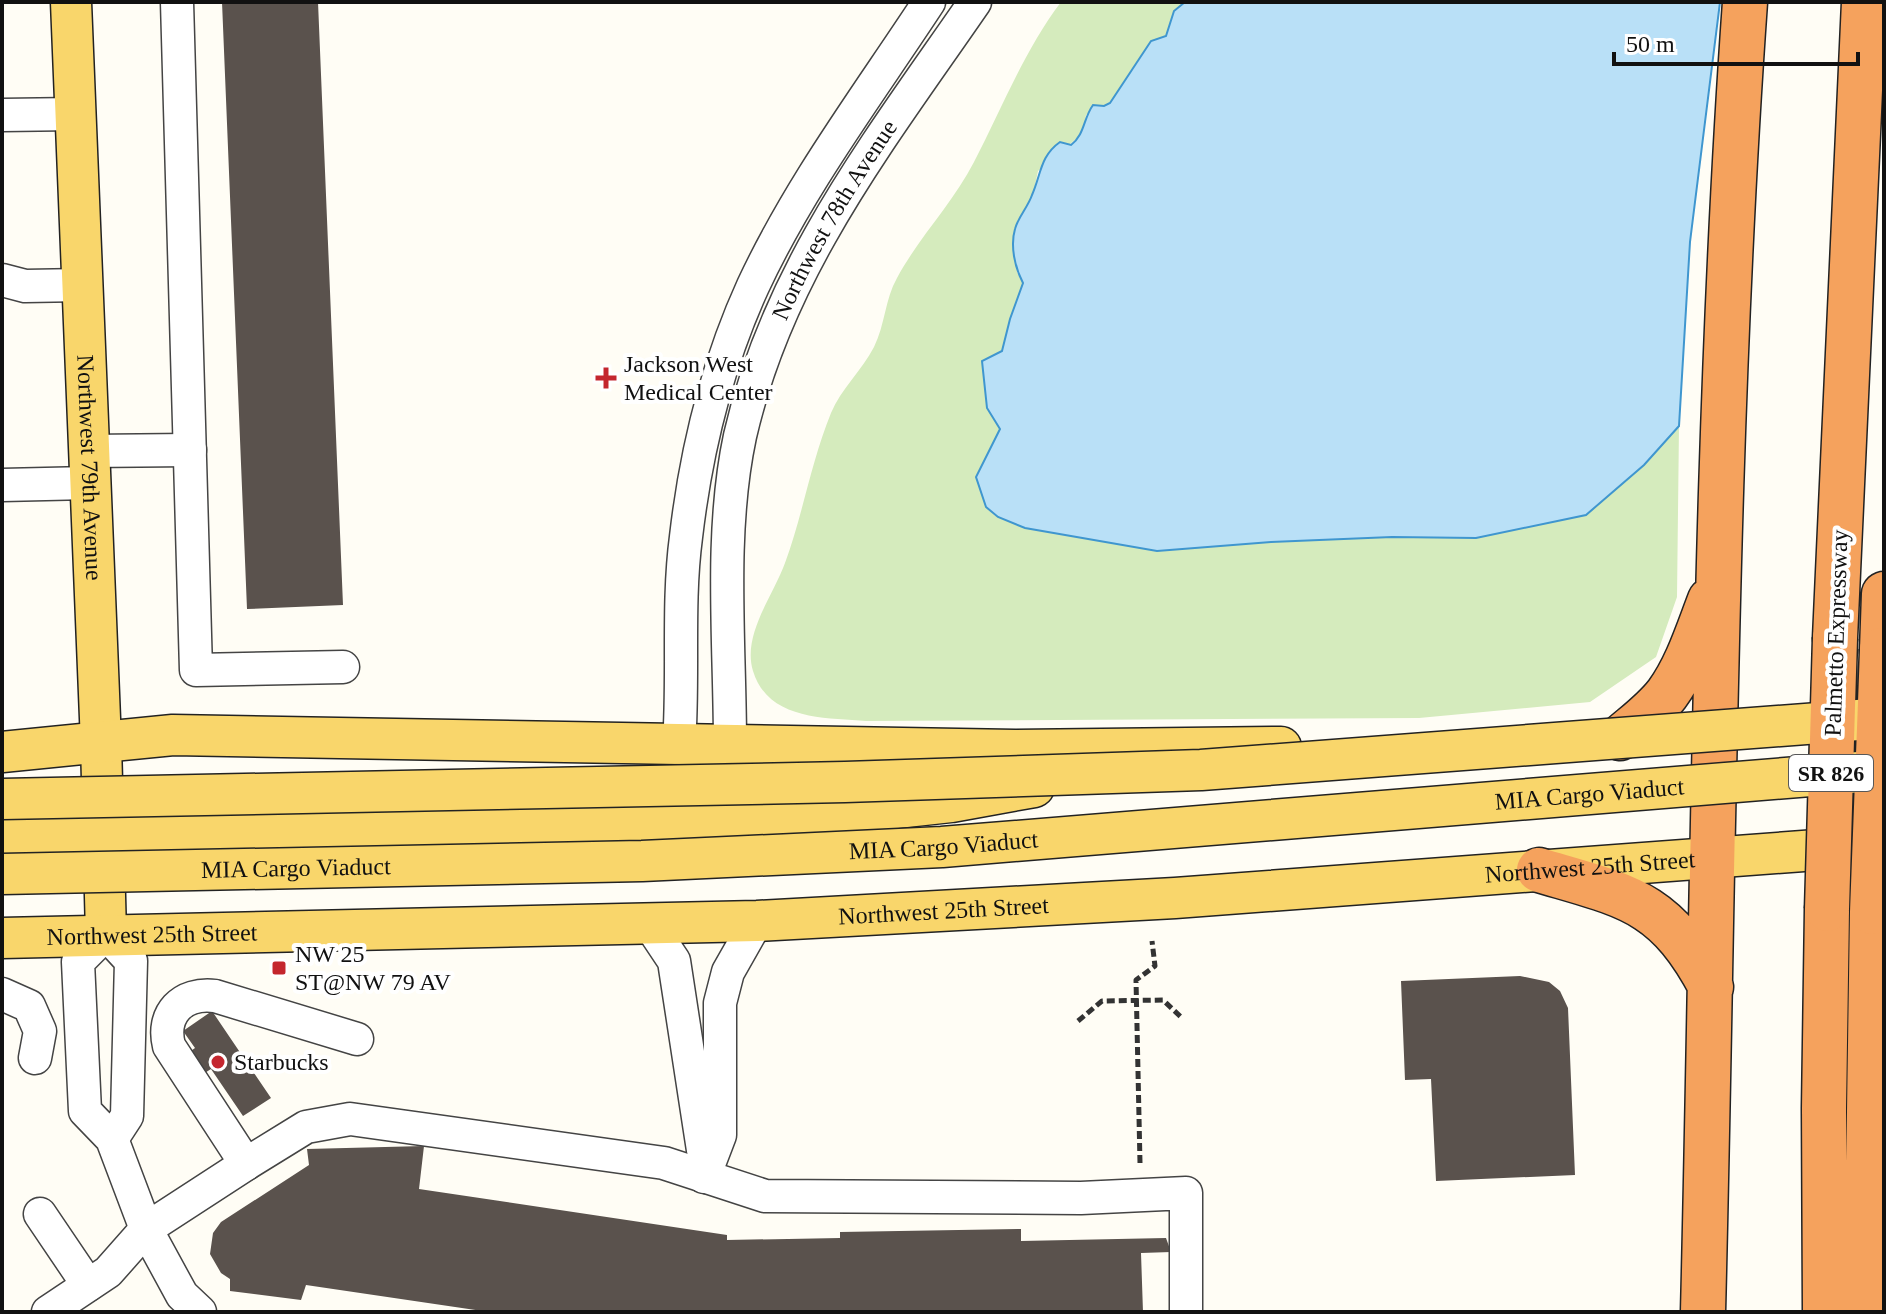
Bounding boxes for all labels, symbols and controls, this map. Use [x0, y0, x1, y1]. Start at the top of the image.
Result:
scale bar [1614, 16, 1858, 66]
text: 50 m [1626, 31, 1675, 57]
street label: Northwest 78th Avenue [767, 115, 902, 324]
place label: Jackson West Medical Center [624, 351, 773, 405]
street label: Northwest 79th Avenue [72, 354, 107, 581]
marker: Jackson West Medical Center [595, 367, 617, 389]
street label: Palmetto Expressway [1819, 529, 1853, 737]
road number: SR 826 [1789, 755, 1873, 791]
street label: MIA Cargo Viaduct [1494, 773, 1685, 815]
street label: MIA Cargo Viaduct [848, 826, 1039, 864]
street label: Northwest 25th Street [1484, 846, 1696, 888]
street label: MIA Cargo Viaduct [201, 853, 391, 883]
street label: Northwest 25th Street [838, 892, 1050, 930]
street label: Northwest 25th Street [46, 919, 258, 950]
place label: NW 25 ST@NW 79 AV [295, 941, 452, 995]
marker: NW 25 ST@NW 79 AV [270, 959, 288, 977]
place label: Starbucks [234, 1049, 329, 1075]
marker: Starbucks [209, 1053, 227, 1071]

